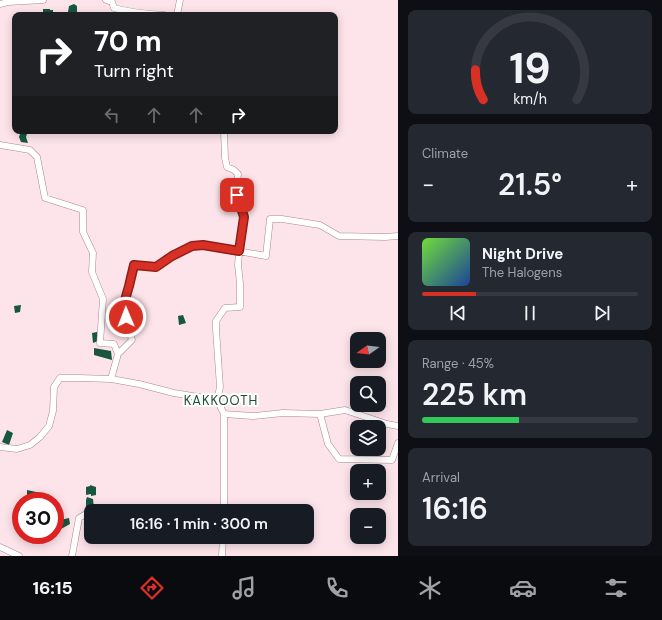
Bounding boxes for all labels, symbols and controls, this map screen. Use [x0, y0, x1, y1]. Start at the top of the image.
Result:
text: 70 m [94, 23, 162, 60]
icon: right [28, 28, 80, 80]
text: 19 [509, 42, 551, 96]
text: Turn right [94, 59, 174, 83]
text: km/h [513, 90, 547, 108]
icon: left [101, 104, 123, 126]
icon: ahead [143, 104, 165, 126]
icon: ahead [185, 104, 207, 126]
icon: right [227, 104, 249, 126]
text: Climate [422, 145, 468, 162]
text: 21.5° [498, 165, 562, 204]
text: − [422, 170, 434, 199]
text: + [626, 170, 638, 199]
pin [220, 178, 254, 212]
icon: arrive [226, 184, 248, 206]
text: Night Drive [482, 244, 563, 264]
text: The Halogens [482, 264, 562, 281]
position arrow [105, 296, 147, 338]
icon: previous [447, 302, 469, 324]
icon: pause [519, 302, 541, 324]
icon: next [591, 302, 613, 324]
north arrow [350, 332, 386, 368]
map controls [350, 332, 386, 544]
text: Range · 45% [422, 355, 494, 372]
text: 225 km [422, 375, 527, 414]
button: search [350, 376, 386, 412]
district label: KAKKOOTH [184, 392, 258, 409]
button: layers [350, 420, 386, 456]
button: + [350, 464, 386, 500]
text: Arrival [422, 469, 460, 486]
text: 16:16 [422, 489, 488, 528]
speed limit sign: 30 [12, 492, 64, 544]
button: − [350, 508, 386, 544]
text: 16:16 · 1 min · 300 m [130, 514, 268, 534]
icon: directions [138, 574, 166, 602]
icon: music [230, 574, 258, 602]
icon: phone [323, 574, 351, 602]
icon: climate [416, 574, 444, 602]
icon: car [509, 574, 537, 602]
icon: filters [602, 574, 630, 602]
text: 16:15 [32, 576, 73, 600]

